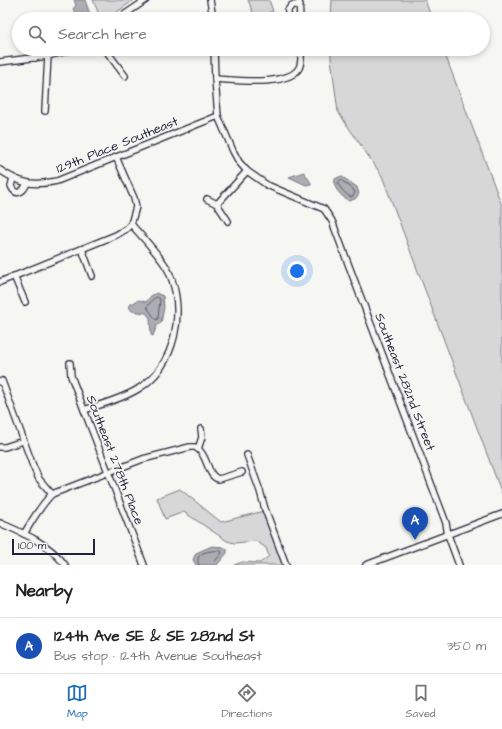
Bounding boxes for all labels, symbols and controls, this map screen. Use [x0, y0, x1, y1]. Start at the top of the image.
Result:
search box [12, 12, 490, 56]
icon: search [26, 23, 48, 45]
text: Search here [58, 24, 147, 45]
street label: 129th Place Southeast [53, 112, 181, 178]
your location [287, 261, 307, 281]
street label: Southeast 282nd Street [370, 310, 440, 454]
street label: Southeast 278th Place [82, 393, 148, 527]
pin: A [402, 507, 428, 540]
scale bar [12, 537, 95, 556]
text: 100 m [18, 538, 46, 553]
text: Nearby [16, 579, 73, 603]
text: 124th Ave SE & SE 282nd St [54, 626, 255, 647]
text: A [25, 637, 33, 655]
text: 350 m [447, 637, 486, 655]
text: Bus stop · 124th Avenue Southeast [54, 647, 262, 665]
tab: Map [66, 682, 88, 721]
tab: Directions [221, 682, 273, 721]
tab: Saved [406, 682, 436, 721]

